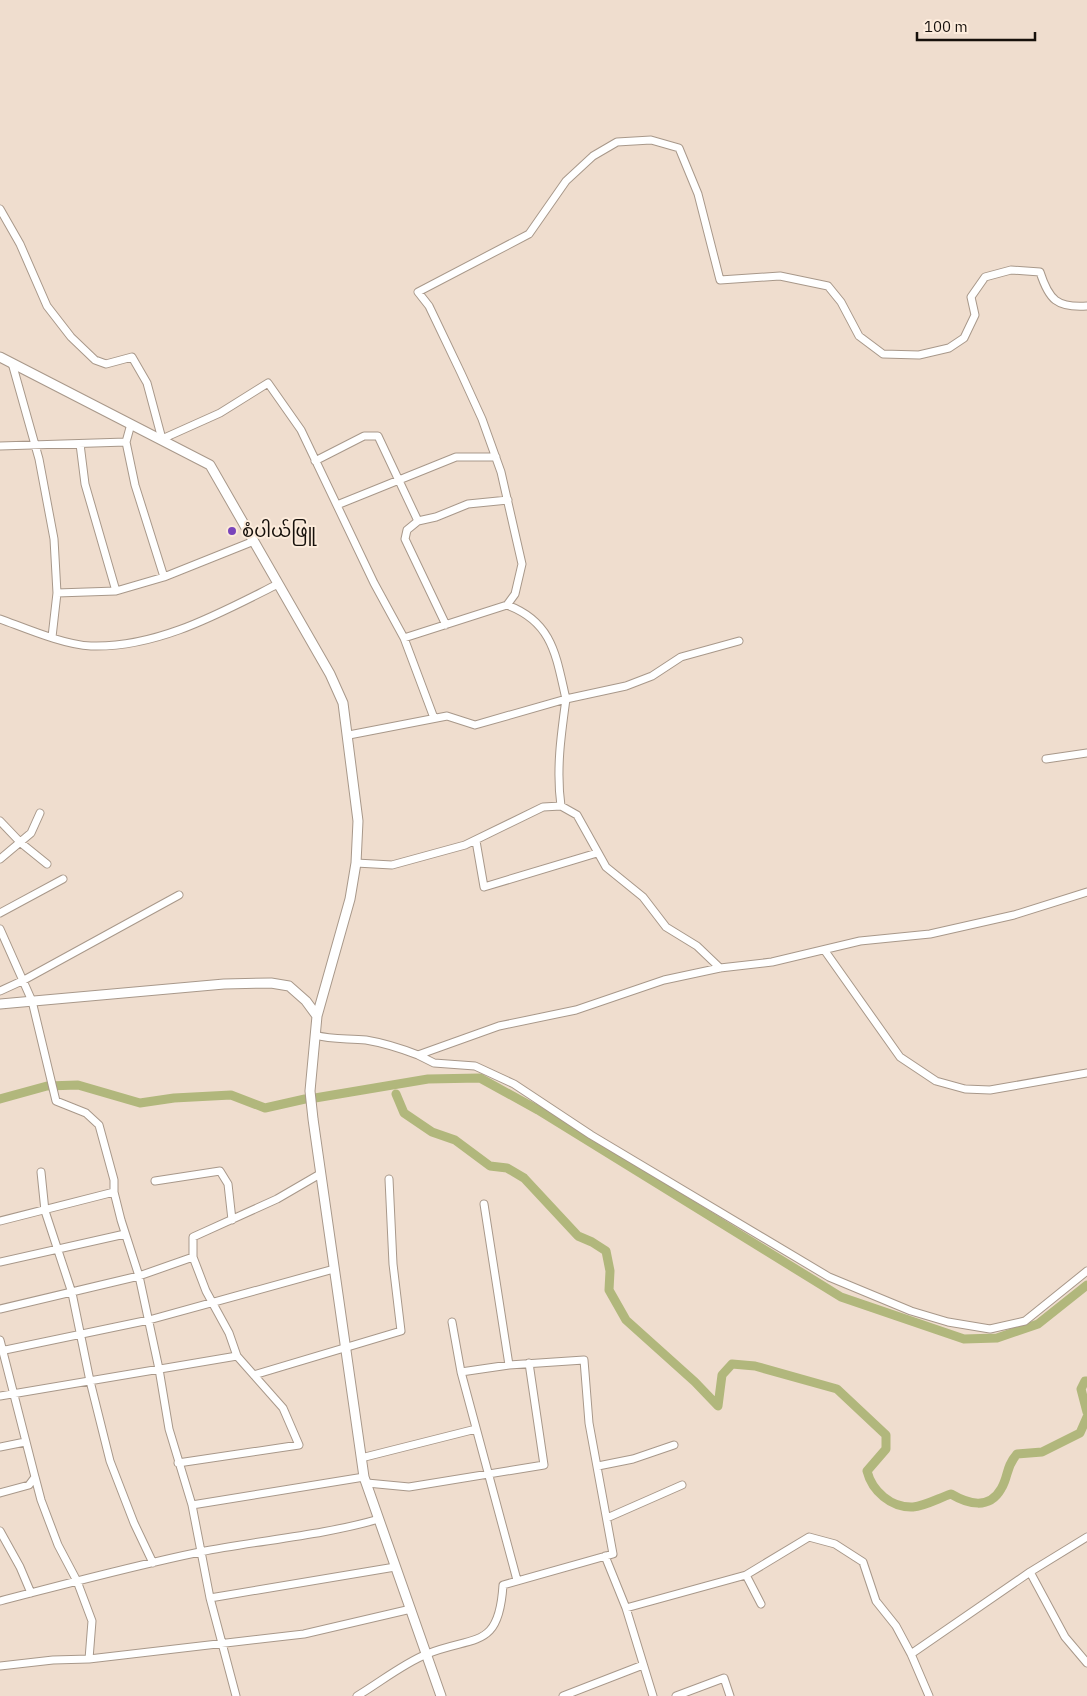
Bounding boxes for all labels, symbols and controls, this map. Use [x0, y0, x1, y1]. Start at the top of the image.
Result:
scale bar [917, 10, 1034, 42]
text: 100 m [924, 17, 968, 36]
place label: စံပါယ်ဖြူ [242, 518, 317, 546]
marker: စံပါယ်ဖြူ [226, 525, 238, 537]

